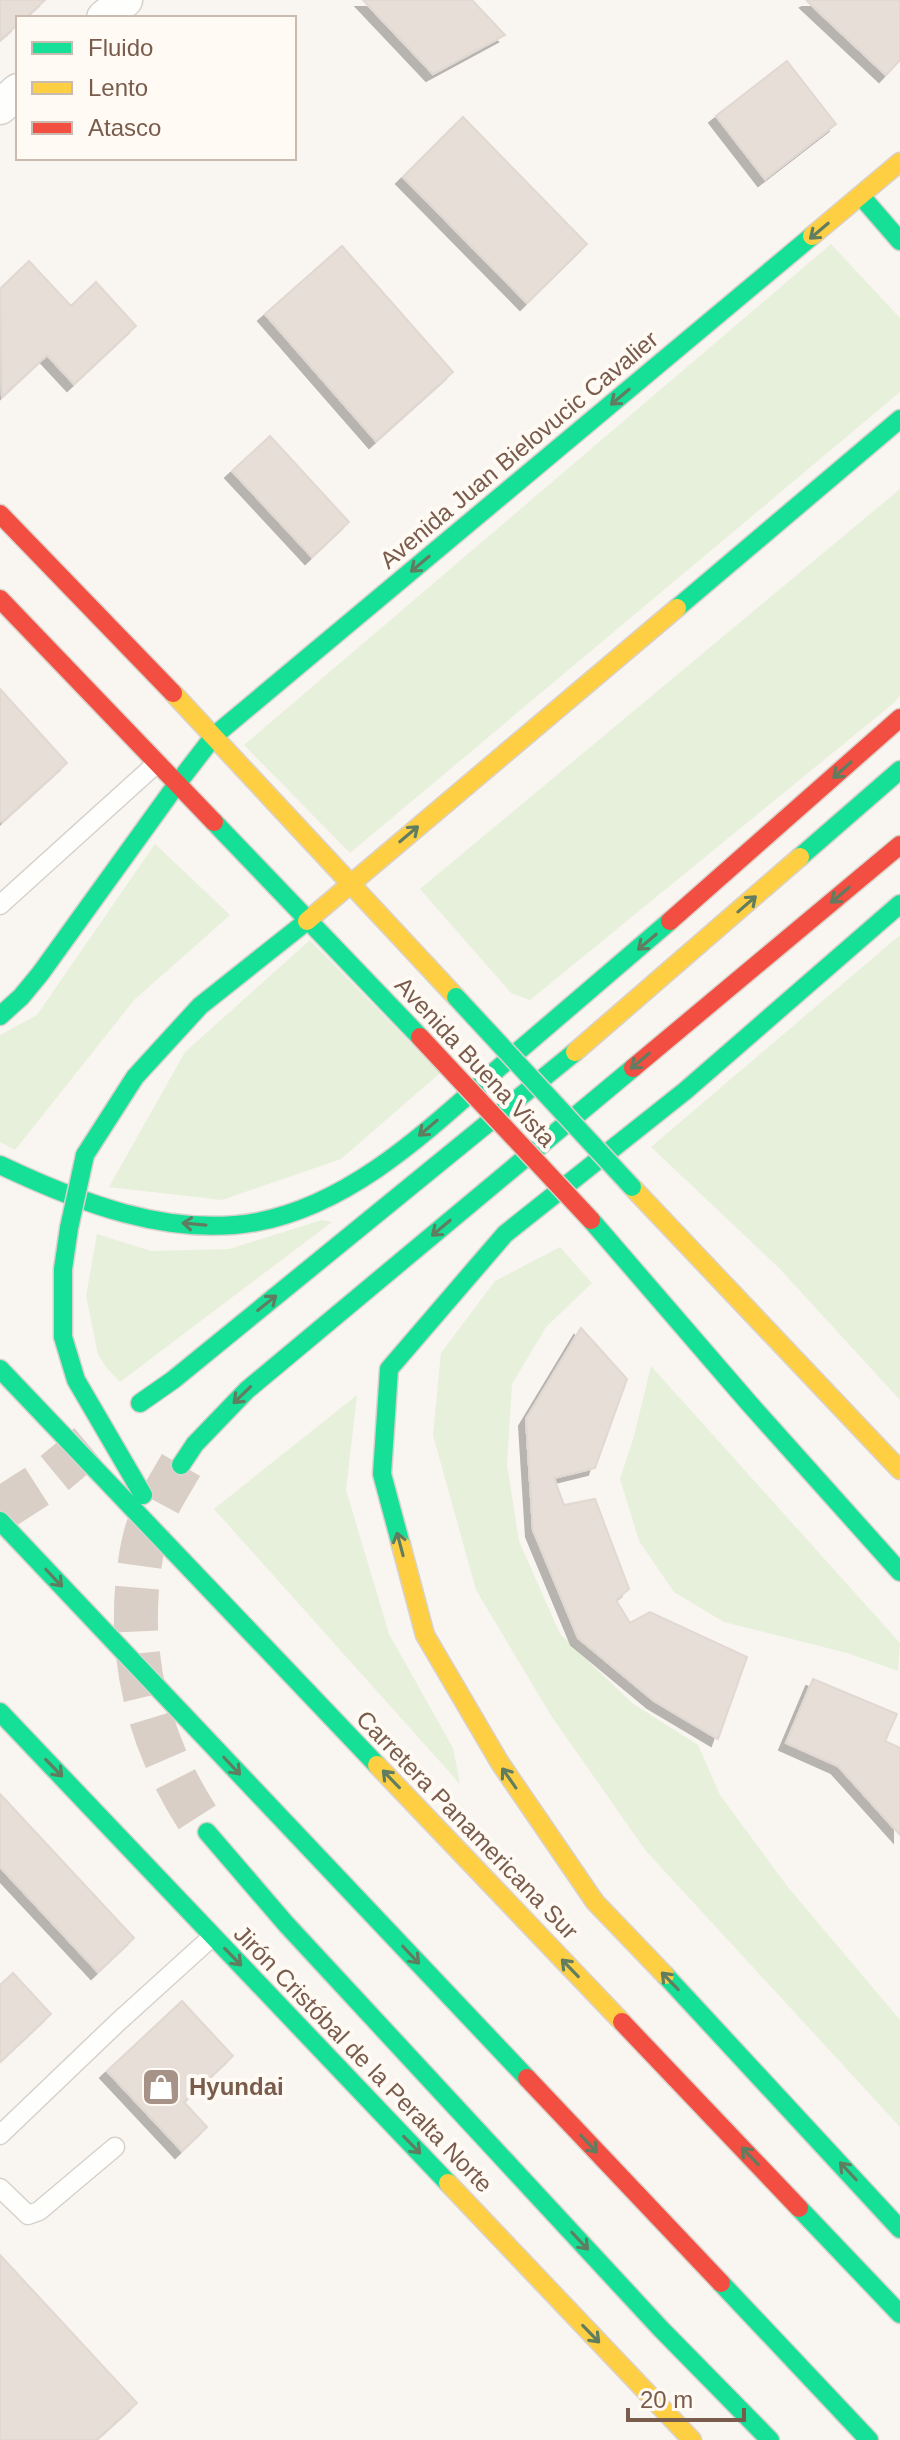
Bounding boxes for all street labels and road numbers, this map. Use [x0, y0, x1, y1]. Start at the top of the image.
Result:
street label: Avenida Juan Bielovucic Cavalier [374, 325, 663, 574]
street label: Avenida Buena Vista [390, 971, 561, 1153]
street label: Carretera Panamericana Sur [351, 1705, 584, 1944]
street label: Jirón Cristóbal de la Peralta Norte [229, 1920, 498, 2198]

